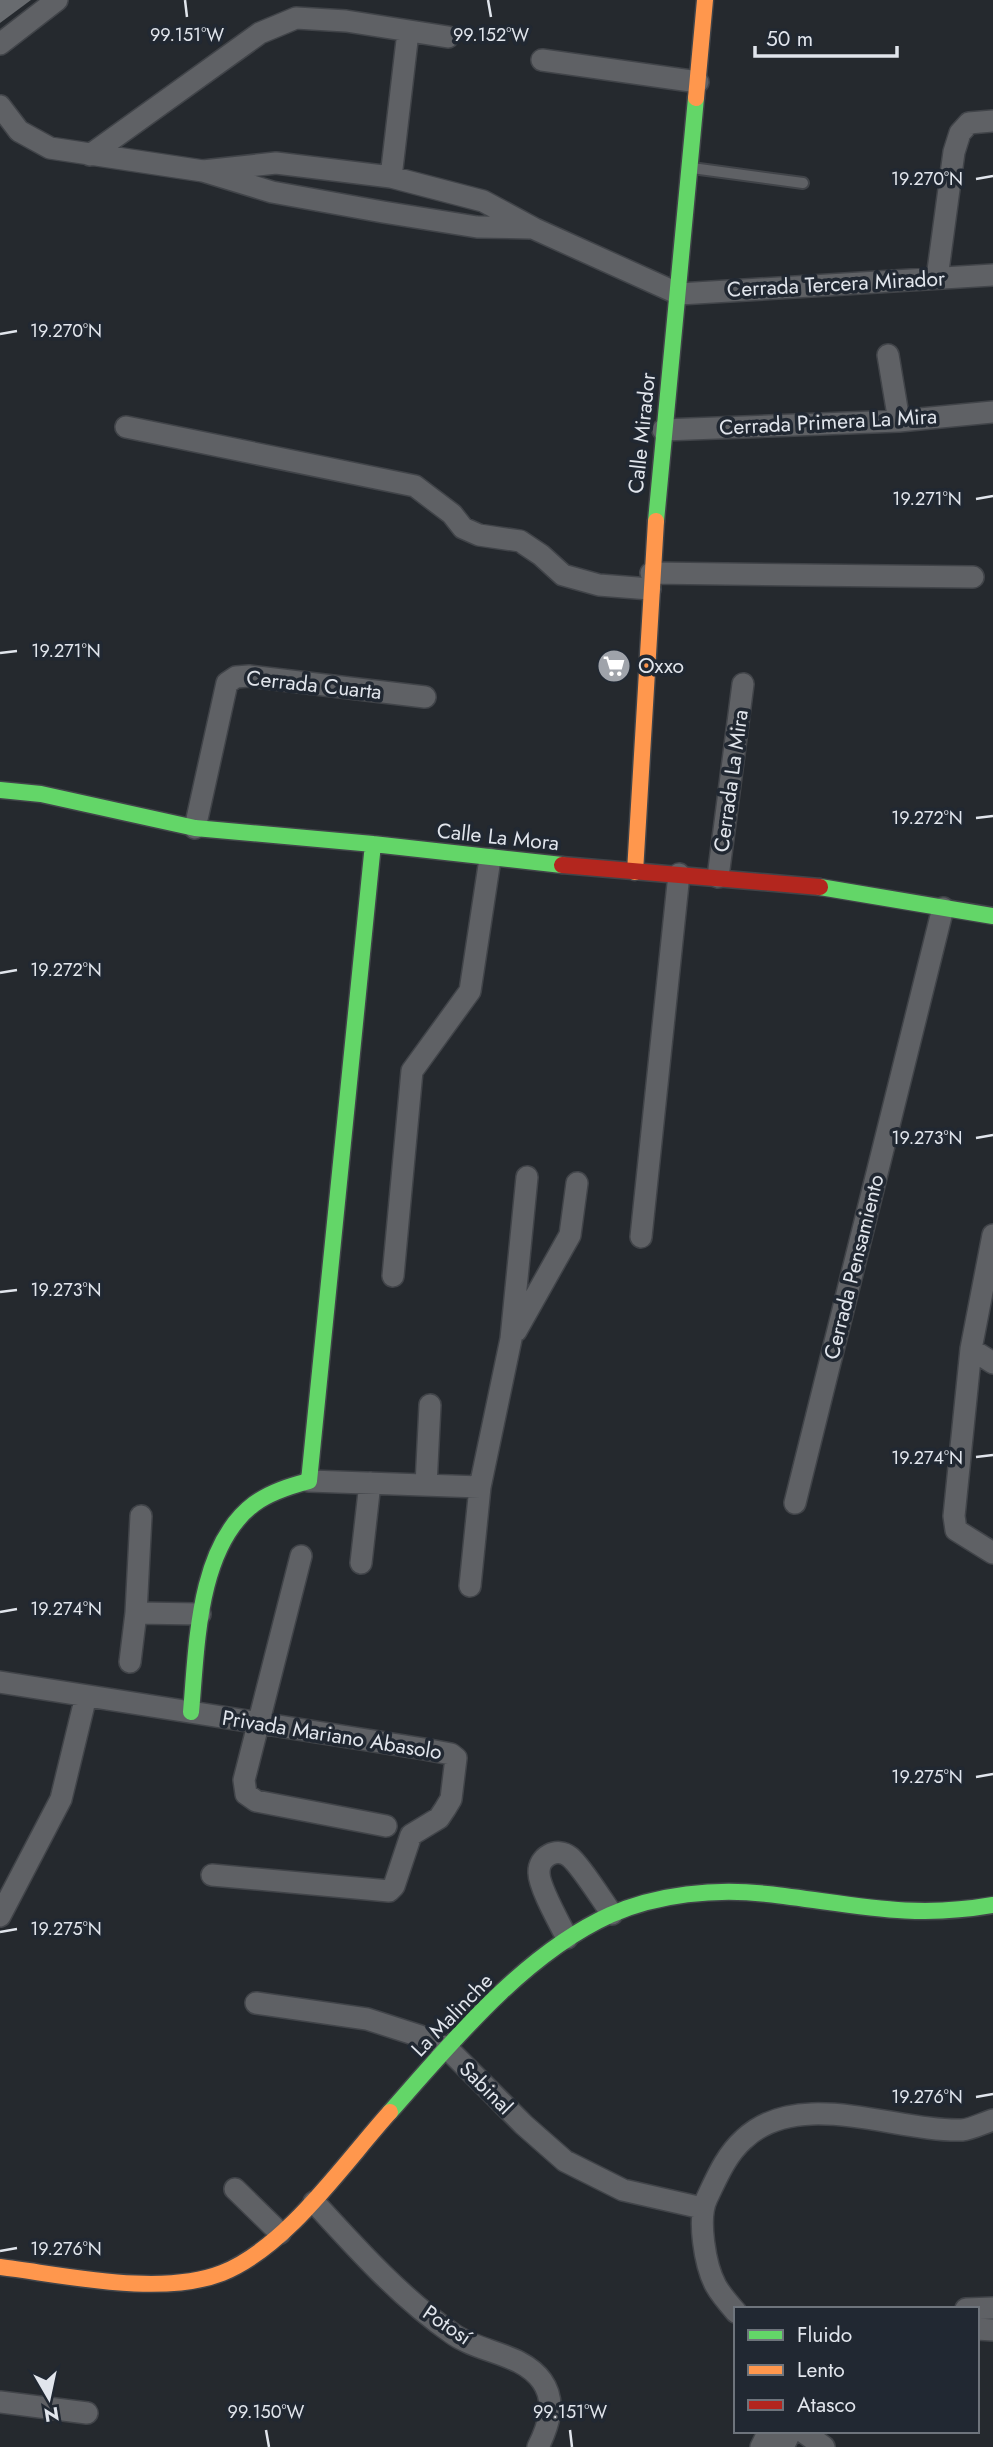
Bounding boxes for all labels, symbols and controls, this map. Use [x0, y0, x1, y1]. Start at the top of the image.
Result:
scale bar [755, 14, 897, 58]
text: 99.151°W [150, 22, 224, 48]
text: 99.152°W [453, 22, 529, 48]
text: 50 m [766, 24, 813, 54]
text: 19.270°N [891, 166, 963, 192]
street label: Cerrada Tercera Mirador [726, 263, 947, 305]
text: 19.270°N [30, 318, 102, 344]
street label: Calle Mirador [621, 370, 663, 495]
street label: Cerrada Primera La Mira [718, 401, 938, 443]
text: 19.271°N [892, 486, 962, 512]
text: 19.271°N [31, 638, 101, 664]
supermarket icon: Oxxo [595, 647, 633, 685]
place label: Oxxo [638, 651, 684, 681]
street label: Cerrada Cuarta [245, 663, 383, 707]
street label: Cerrada La Mira [706, 708, 756, 854]
text: 19.272°N [891, 805, 963, 831]
street label: Calle La Mora [435, 816, 561, 858]
text: 19.272°N [30, 957, 102, 983]
text: 19.273°N [891, 1125, 963, 1151]
street label: Cerrada Pensamiento [817, 1171, 891, 1363]
text: 19.273°N [30, 1277, 102, 1303]
text: 19.274°N [891, 1445, 963, 1471]
text: 19.274°N [30, 1596, 102, 1622]
street label: Privada Mariano Abasolo [220, 1703, 444, 1767]
text: 19.275°N [891, 1764, 963, 1790]
text: 19.275°N [30, 1916, 102, 1942]
street label: La Malinche [404, 1966, 500, 2064]
street label: Sabinal [452, 2054, 520, 2122]
text: 19.276°N [891, 2084, 963, 2110]
text: 19.276°N [30, 2236, 102, 2262]
street label: Potosí [417, 2298, 479, 2353]
legend [734, 2307, 979, 2433]
text: Fluido [797, 2320, 852, 2350]
text: Lento [797, 2355, 845, 2385]
north arrow [14, 2363, 84, 2433]
text: Atasco [797, 2390, 856, 2420]
text: 99.150°W [228, 2399, 305, 2425]
text: 99.151°W [533, 2399, 607, 2425]
text: N [42, 2400, 61, 2429]

